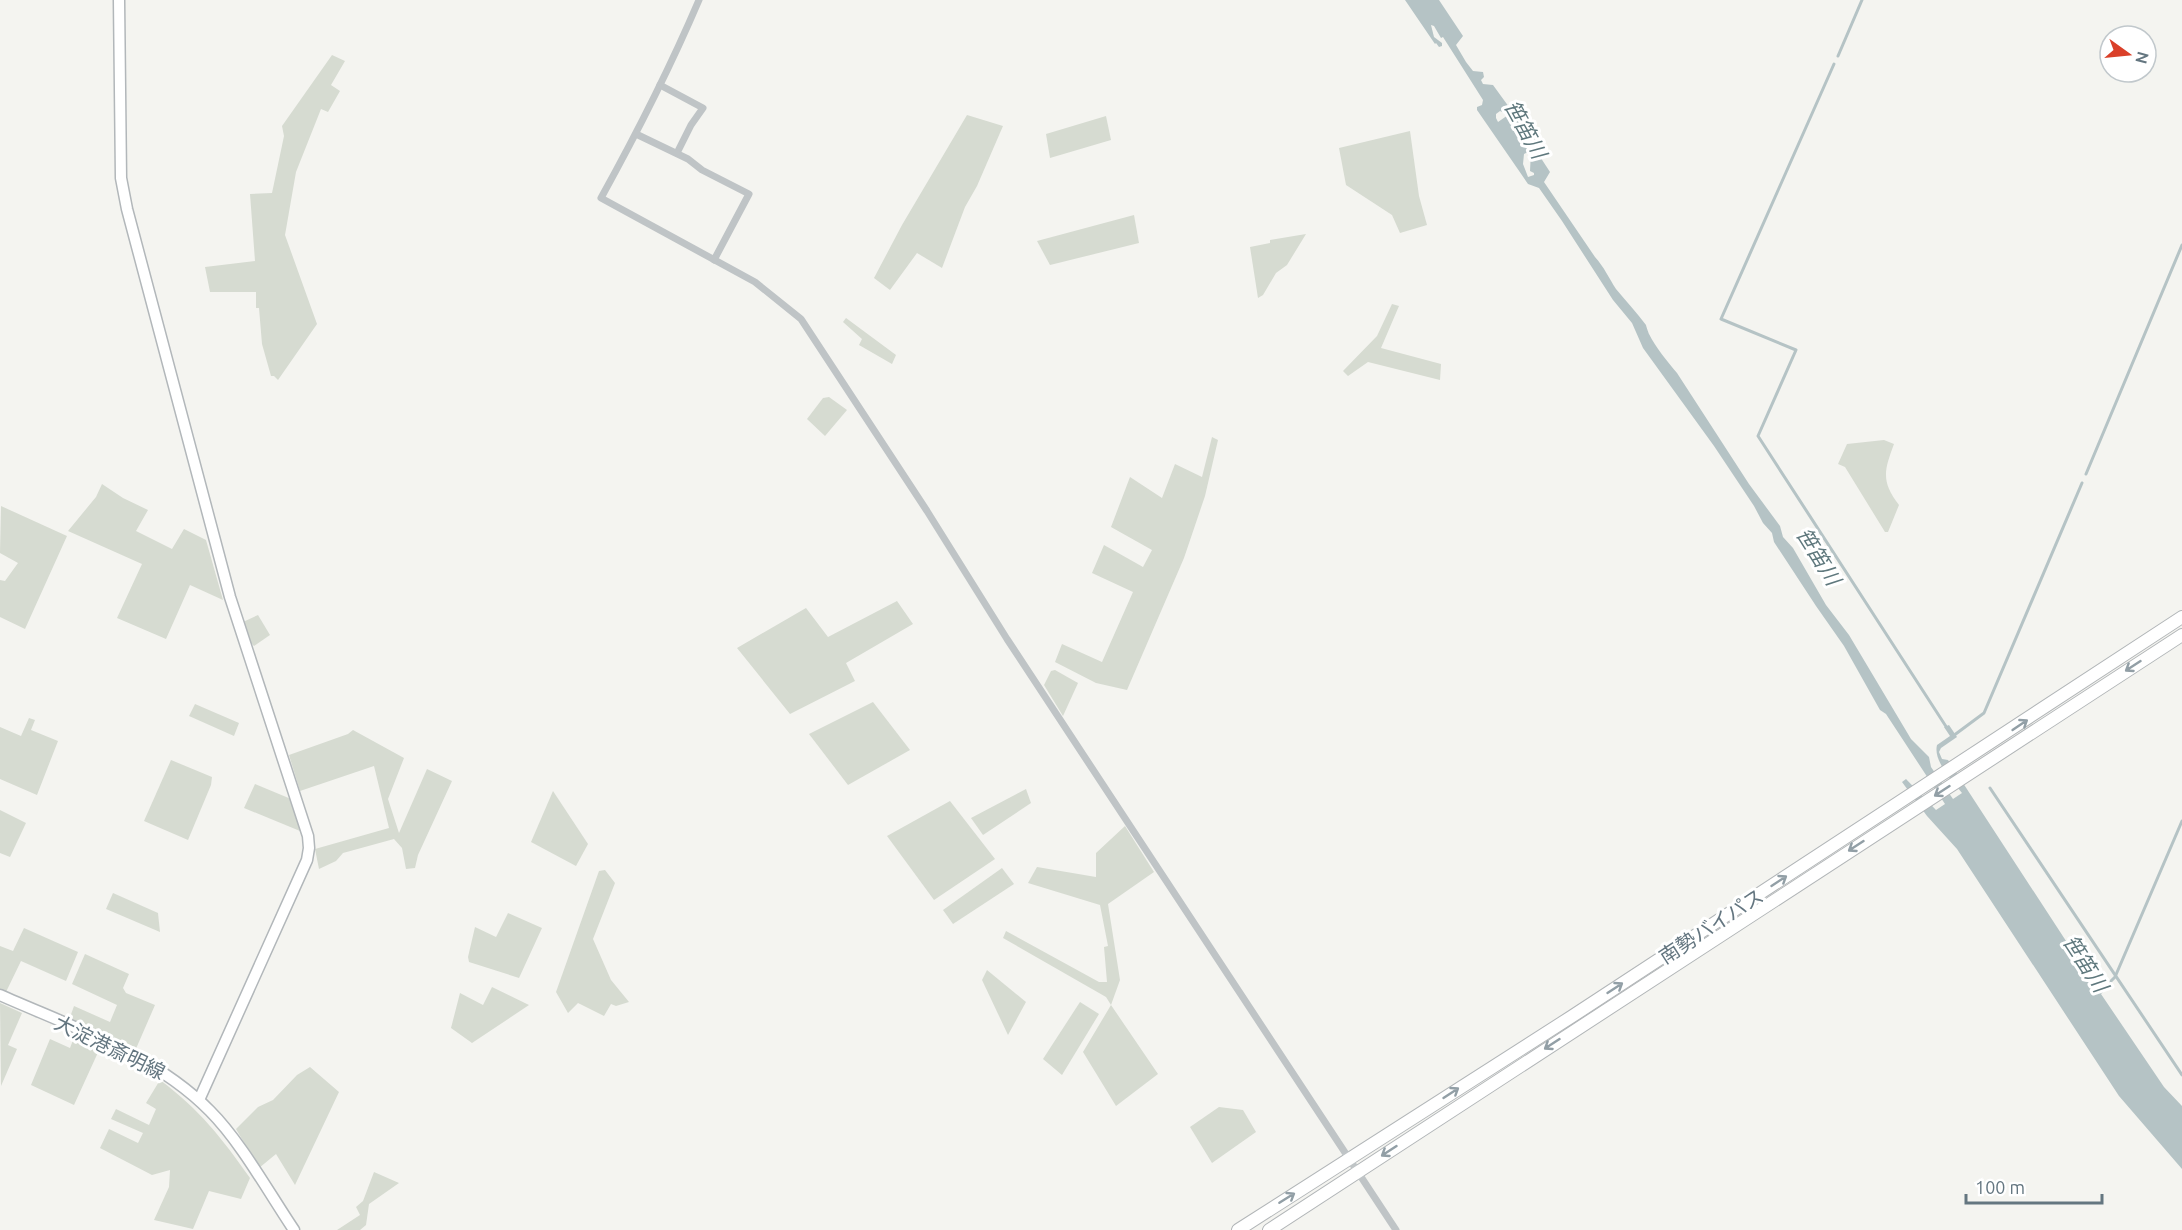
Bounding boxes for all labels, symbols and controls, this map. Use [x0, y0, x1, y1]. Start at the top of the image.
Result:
north arrow [2098, 24, 2158, 84]
text: N [2132, 50, 2153, 66]
water label: 笹笛川 [1500, 96, 1553, 164]
water label: 笹笛川 [1792, 523, 1847, 591]
one-way arrow [2125, 661, 2142, 673]
one-way arrow [2011, 718, 2028, 731]
one-way arrow [1933, 784, 1950, 797]
one-way arrow [1849, 840, 1865, 852]
one-way arrow [1770, 875, 1787, 887]
street label: 南勢バイパス [1655, 884, 1767, 968]
water label: 笹笛川 [2059, 930, 2114, 998]
one-way arrow [1607, 982, 1623, 994]
street label: 大淀港斎明線 [51, 1010, 169, 1084]
one-way arrow [1544, 1038, 1561, 1050]
one-way arrow [1442, 1087, 1459, 1099]
one-way arrow [1382, 1145, 1398, 1157]
scale bar [1966, 1167, 2102, 1205]
text: 100 m [1975, 1177, 2025, 1197]
one-way arrow [1278, 1192, 1295, 1204]

